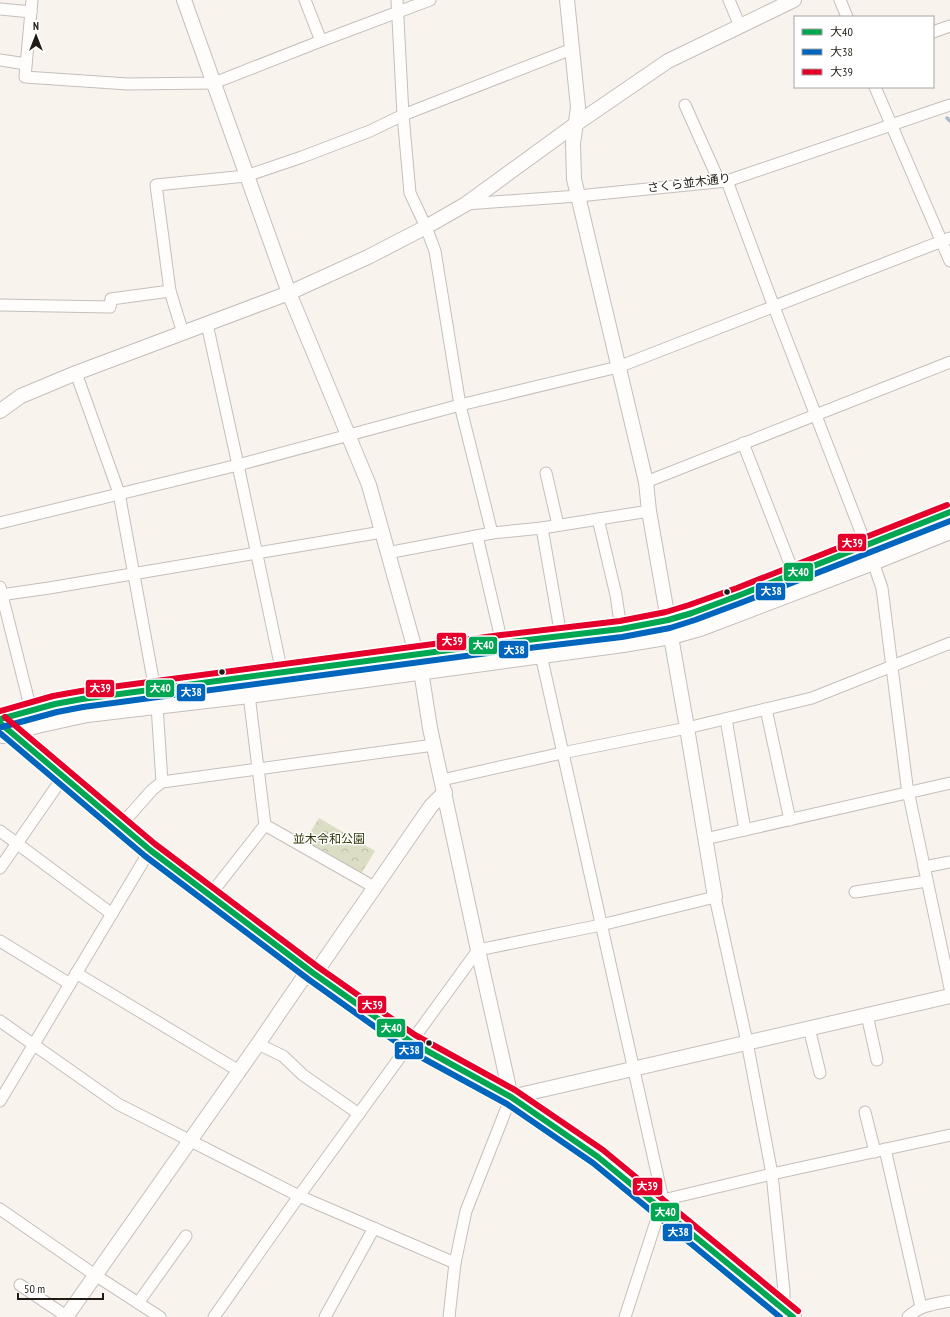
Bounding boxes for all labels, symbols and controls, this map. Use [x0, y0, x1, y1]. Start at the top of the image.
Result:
north arrow [16, 16, 56, 56]
legend [794, 16, 934, 88]
text: N [33, 19, 39, 33]
text: 大40 [830, 24, 853, 39]
text: 大38 [830, 44, 853, 59]
text: 大39 [830, 64, 853, 79]
street label: さくら並木通り [646, 170, 732, 195]
line badge: 大39 [837, 533, 867, 552]
text: 大39 [841, 536, 863, 550]
line badge: 大40 [783, 562, 814, 582]
text: 大40 [787, 565, 809, 579]
line badge: 大38 [755, 582, 786, 601]
text: 大38 [760, 584, 782, 598]
unlabelled marker [722, 587, 732, 597]
line badge: 大39 [436, 632, 467, 651]
text: 大39 [441, 634, 463, 648]
line badge: 大40 [468, 636, 498, 655]
text: 大40 [472, 638, 494, 652]
line badge: 大38 [498, 640, 529, 659]
text: 大38 [503, 643, 525, 657]
unlabelled marker [217, 667, 227, 677]
line badge: 大39 [85, 679, 115, 698]
line badge: 大40 [145, 679, 175, 698]
text: 大39 [89, 681, 111, 695]
text: 大40 [149, 681, 171, 695]
line badge: 大38 [176, 683, 206, 702]
text: 大38 [180, 685, 202, 699]
park label: 並木令和公園 [293, 831, 365, 846]
line badge: 大39 [357, 995, 387, 1014]
text: 大39 [361, 998, 383, 1012]
line badge: 大40 [376, 1018, 406, 1038]
text: 大40 [380, 1021, 402, 1035]
unlabelled marker [424, 1038, 434, 1048]
line badge: 大38 [394, 1041, 424, 1060]
text: 大38 [398, 1043, 420, 1057]
line badge: 大39 [632, 1177, 663, 1196]
text: 大39 [636, 1179, 658, 1193]
line badge: 大40 [650, 1202, 680, 1222]
text: 大40 [654, 1205, 676, 1219]
line badge: 大38 [662, 1223, 693, 1242]
text: 大38 [667, 1225, 689, 1239]
scale bar [18, 1275, 103, 1301]
text: 50 m [24, 1281, 45, 1296]

